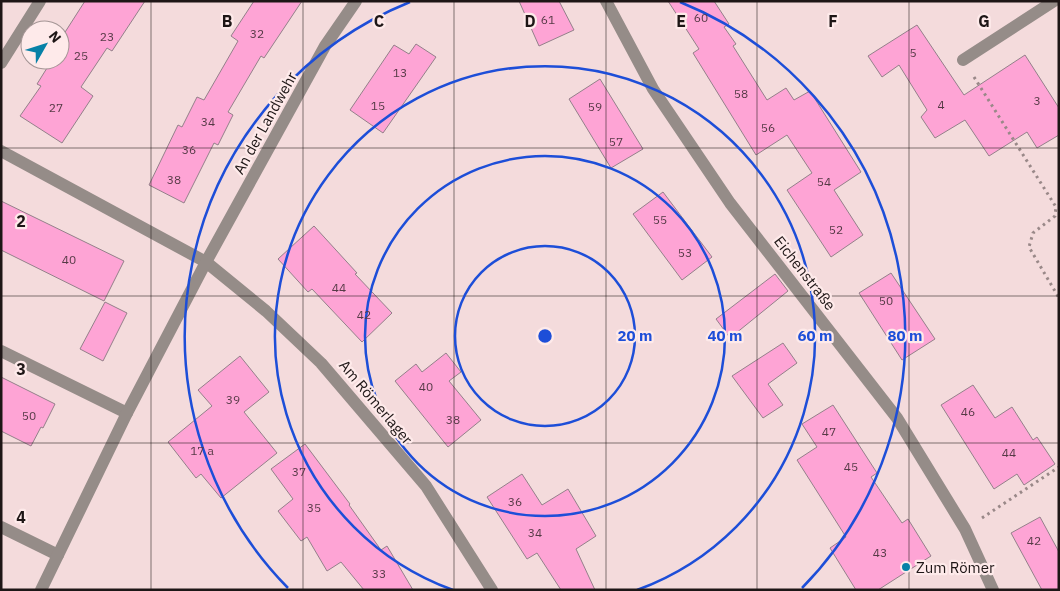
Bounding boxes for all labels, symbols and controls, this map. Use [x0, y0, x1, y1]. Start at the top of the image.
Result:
house number: 60 [694, 10, 708, 25]
text: B [222, 11, 233, 31]
text: C [374, 11, 384, 31]
text: D [524, 11, 536, 31]
text: E [676, 11, 686, 31]
text: F [828, 11, 838, 31]
text: G [978, 11, 990, 31]
house number: 61 [541, 12, 555, 27]
north arrow [20, 20, 70, 70]
house number: 32 [250, 26, 264, 41]
text: N [45, 27, 65, 46]
house number: 23 [100, 29, 114, 44]
house number: 5 [909, 45, 917, 60]
house number: 25 [74, 48, 88, 63]
house number: 13 [393, 65, 407, 80]
street label: An der Landwehr [229, 68, 301, 178]
house number: 58 [734, 86, 748, 101]
house number: 3 [1033, 93, 1041, 108]
house number: 4 [937, 97, 945, 112]
house number: 15 [371, 98, 385, 113]
house number: 59 [588, 99, 602, 114]
house number: 27 [49, 100, 63, 115]
house number: 34 [201, 114, 215, 129]
house number: 56 [761, 120, 775, 135]
house number: 57 [609, 134, 623, 149]
house number: 36 [182, 142, 196, 157]
house number: 38 [167, 172, 181, 187]
house number: 54 [817, 174, 831, 189]
text: 2 [16, 211, 26, 231]
house number: 55 [653, 212, 667, 227]
house number: 52 [829, 222, 843, 237]
street label: Eichenstraße [770, 232, 840, 314]
house number: 53 [678, 245, 692, 260]
house number: 40 [62, 252, 76, 267]
house number: 44 [332, 280, 346, 295]
house number: 50 [879, 293, 893, 308]
house number: 42 [357, 307, 371, 322]
text: 20 m [618, 326, 652, 345]
text: 40 m [708, 326, 742, 345]
text: 60 m [798, 326, 832, 345]
text: 80 m [888, 326, 922, 345]
centre of rings [536, 327, 554, 345]
street label: Am Römerlager [335, 356, 417, 449]
text: 3 [16, 359, 26, 379]
house number: 40 [419, 379, 433, 394]
house number: 39 [226, 392, 240, 407]
house number: 46 [961, 404, 975, 419]
house number: 50 [22, 408, 36, 423]
house number: 38 [446, 412, 460, 427]
house number: 47 [822, 424, 836, 439]
house number: 17 a [190, 443, 214, 458]
house number: 44 [1002, 445, 1016, 460]
house number: 45 [844, 459, 858, 474]
house number: 37 [292, 464, 306, 479]
house number: 36 [508, 494, 522, 509]
house number: 35 [307, 500, 321, 515]
text: 4 [16, 507, 26, 527]
house number: 34 [528, 525, 542, 540]
house number: 42 [1027, 533, 1041, 548]
house number: 43 [873, 545, 887, 560]
place label: Zum Römer [916, 558, 995, 577]
marker: Zum Römer [900, 561, 912, 573]
house number: 33 [372, 566, 386, 581]

